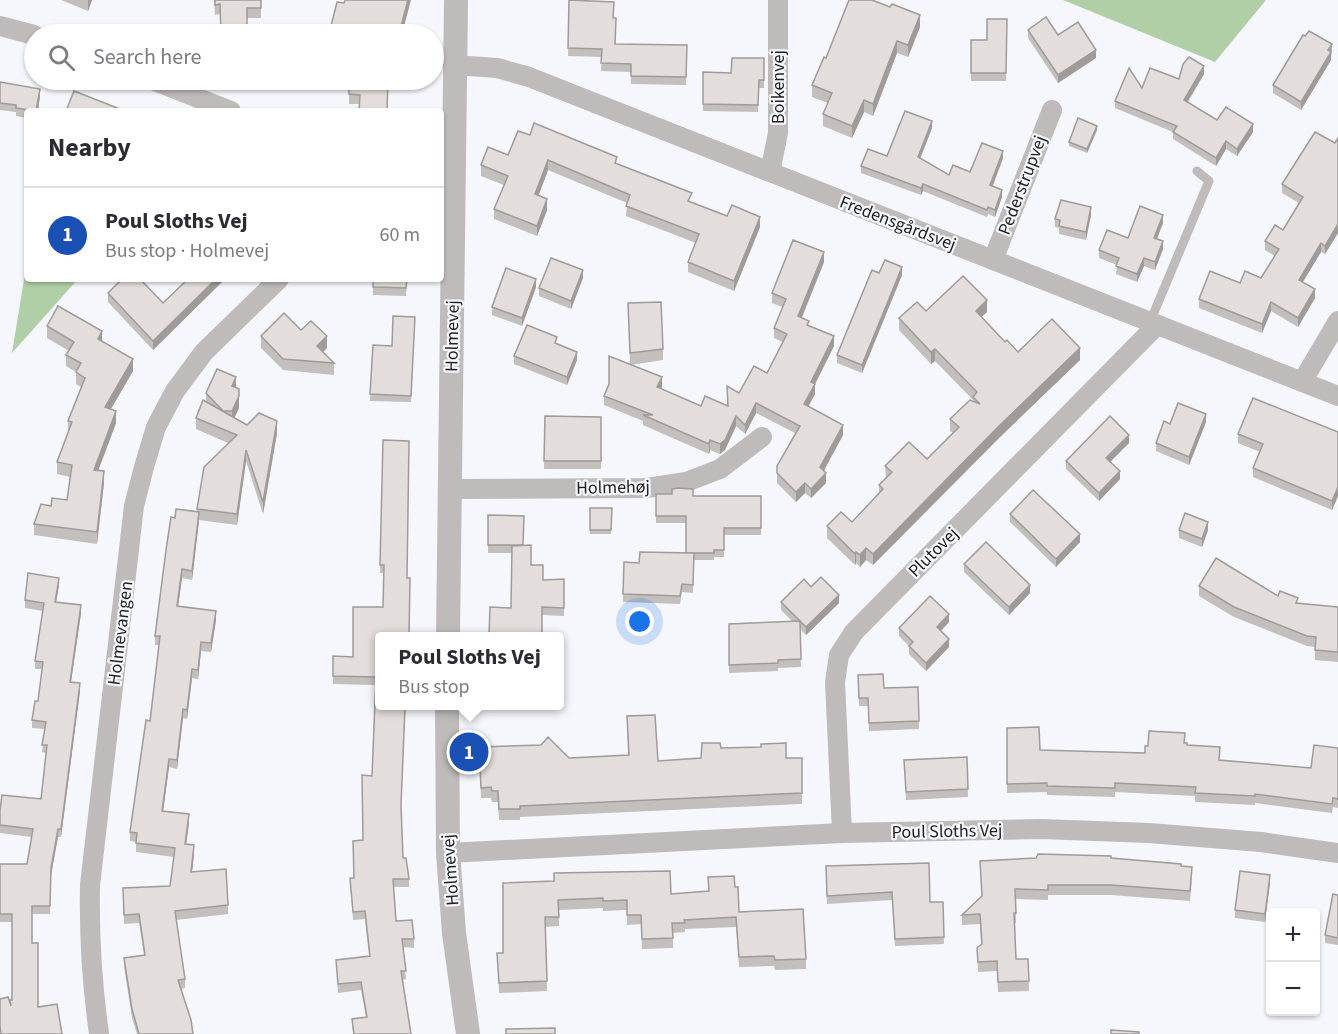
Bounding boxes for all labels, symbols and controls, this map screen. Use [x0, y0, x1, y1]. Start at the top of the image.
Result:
search box [24, 24, 444, 90]
icon: search [45, 41, 78, 74]
text: Search here [93, 41, 201, 73]
street label: Boikenvej [766, 50, 791, 124]
text: Nearby [48, 129, 131, 166]
street label: Pederstrupvej [992, 132, 1053, 239]
street label: Fredensgårdsvej [836, 190, 960, 257]
text: Poul Sloths Vej [105, 205, 248, 237]
text: 1 [62, 221, 73, 249]
text: 60 m [380, 221, 420, 249]
text: Bus stop · Holmevej [105, 237, 269, 265]
street label: Holmevej [439, 300, 466, 372]
street label: Holmehøj [576, 474, 650, 501]
street label: Plutovej [903, 522, 964, 583]
street label: Holmevangen [102, 580, 139, 686]
your location [625, 607, 654, 636]
popup [375, 632, 564, 710]
text: Poul Sloths Vej [398, 641, 541, 673]
text: Bus stop [398, 673, 470, 701]
pin: 1 [450, 730, 488, 774]
street label: Poul Sloths Vej [892, 818, 1002, 845]
street label: Holmevej [436, 833, 465, 907]
map controls [1266, 908, 1320, 1016]
button: + [1266, 908, 1320, 962]
button: − [1266, 962, 1320, 1016]

